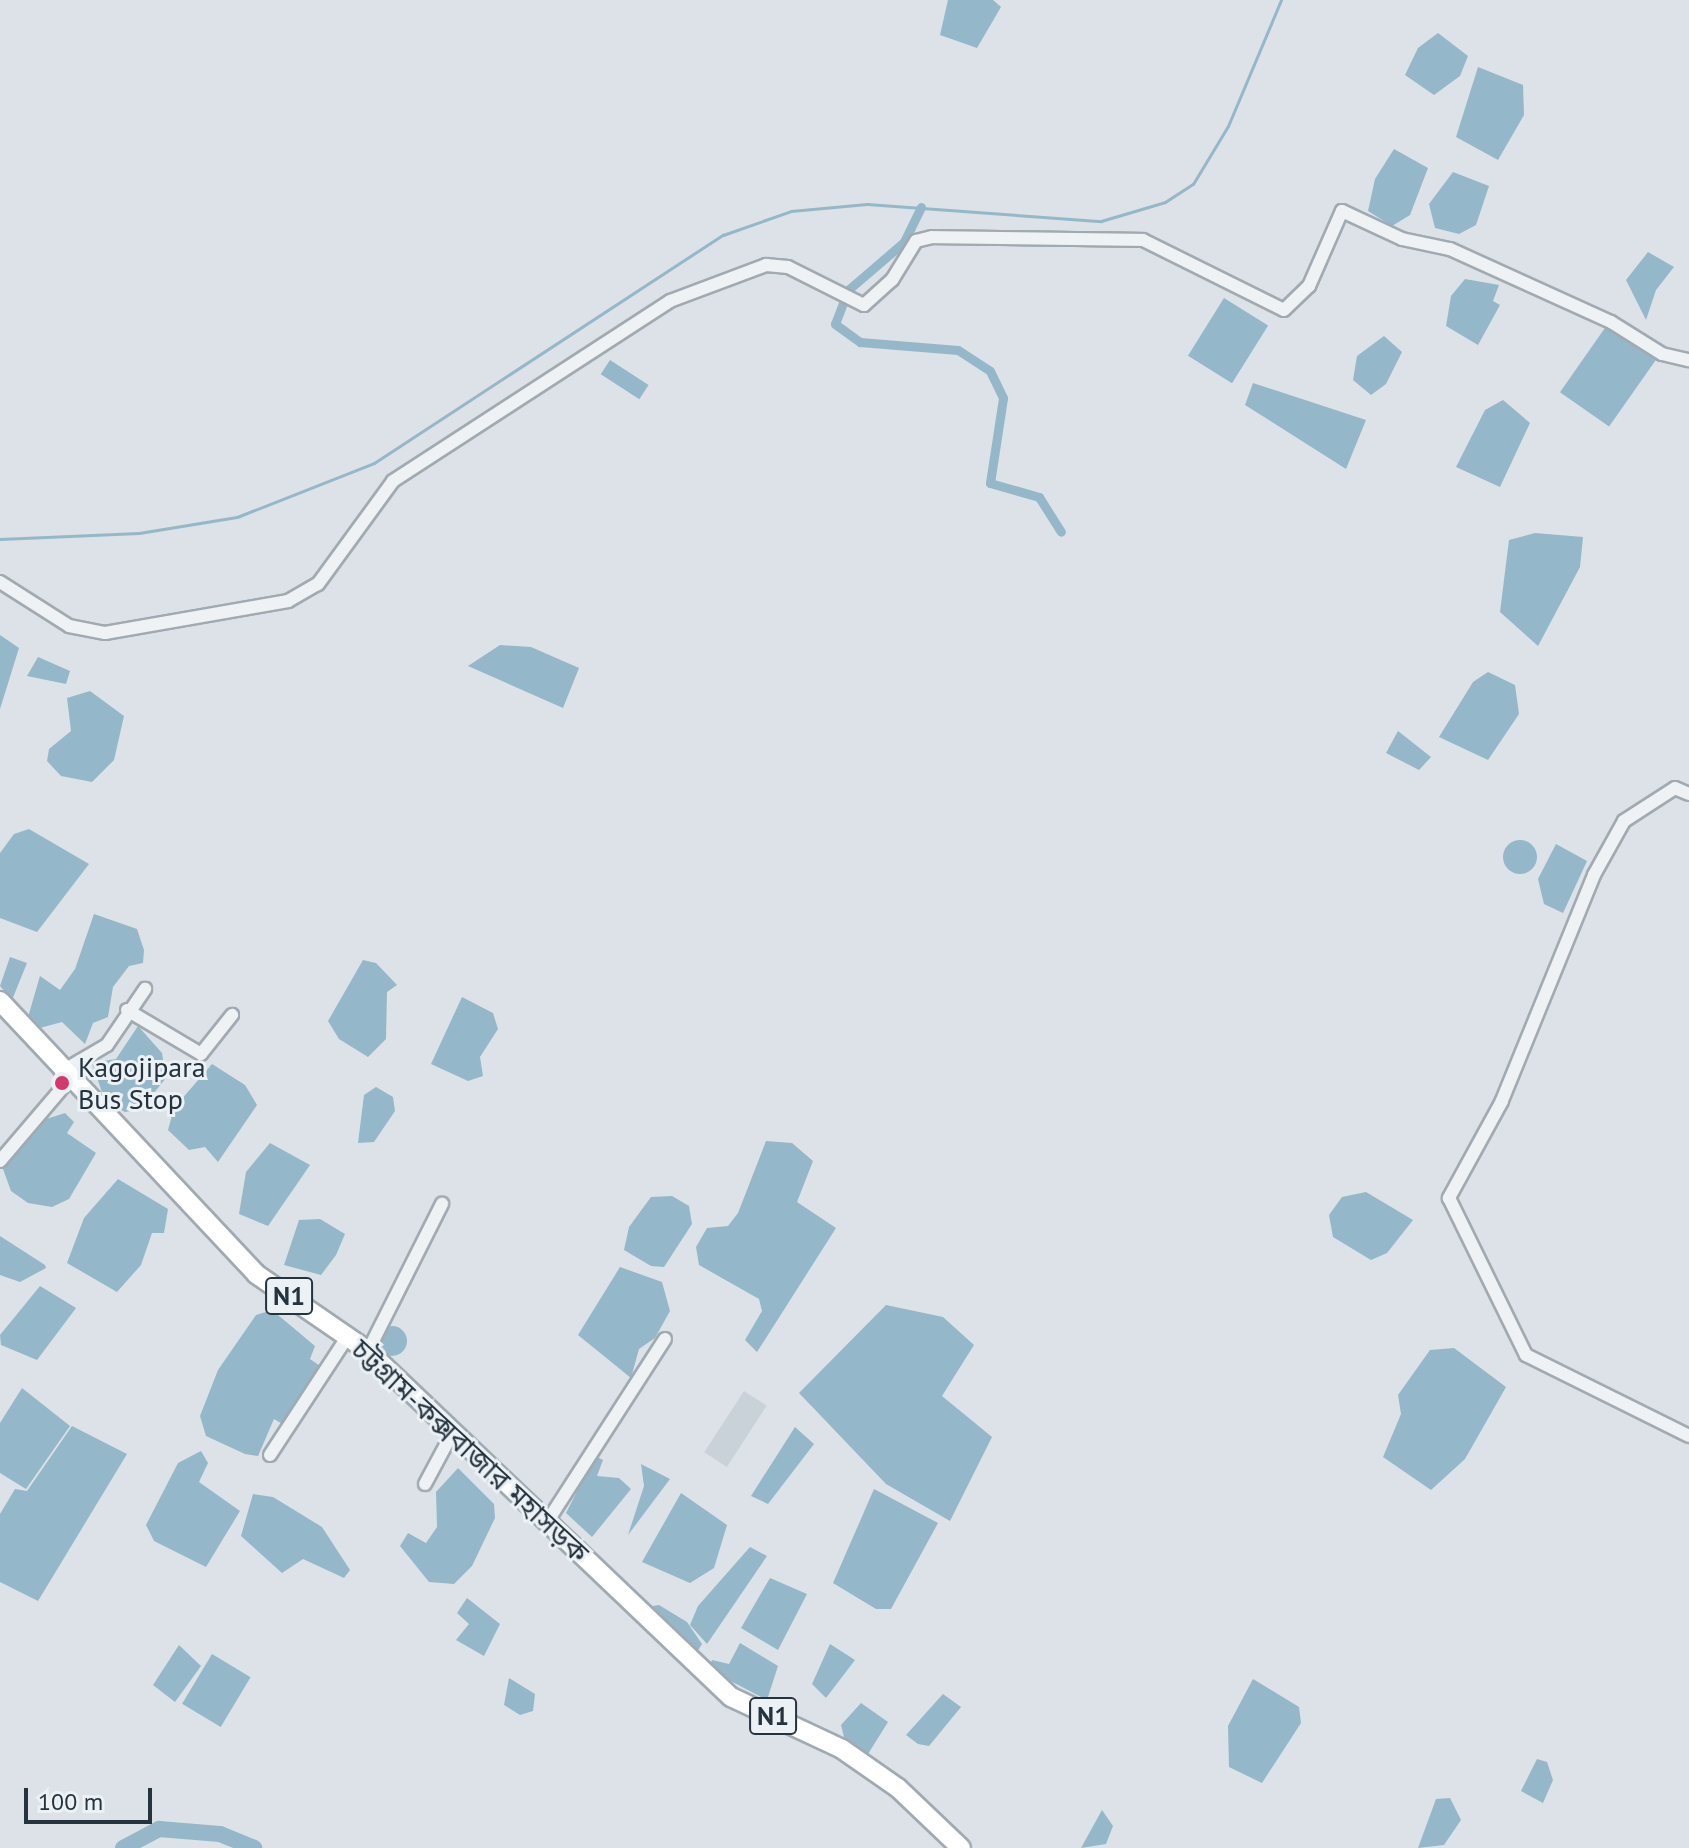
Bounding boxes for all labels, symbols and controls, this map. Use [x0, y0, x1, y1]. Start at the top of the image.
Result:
place label: Kagojipara Bus Stop [78, 1050, 206, 1116]
marker: Kagojipara Bus Stop [53, 1074, 71, 1092]
road number: N1 [265, 1274, 313, 1318]
street label: চট্টগ্রাম-কক্সবাজার মহাসড়ক [344, 1332, 596, 1570]
road number: N1 [749, 1694, 797, 1738]
scale bar [28, 1772, 156, 1822]
text: 100 m [38, 1786, 103, 1817]

